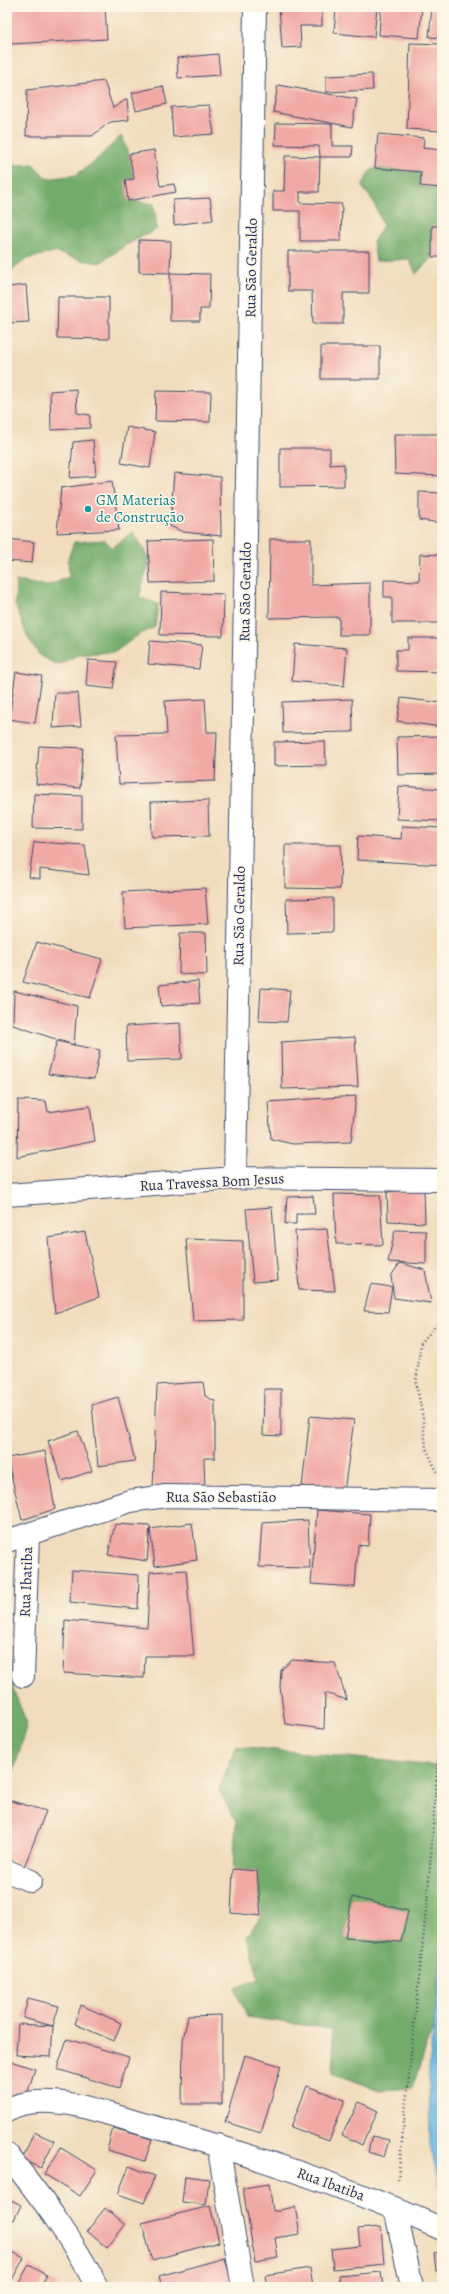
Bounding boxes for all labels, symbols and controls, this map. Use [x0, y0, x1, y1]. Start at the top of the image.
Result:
street label: Rua São Geraldo [240, 218, 262, 318]
place label: GM Materias de Construção [96, 490, 184, 527]
marker: GM Materias de Construção [83, 504, 93, 514]
street label: Rua São Geraldo [234, 542, 256, 642]
street label: Rua São Geraldo [228, 866, 250, 966]
street label: Rua Travessa Bom Jesus [139, 1168, 285, 1196]
street label: Rua São Sebastião [166, 1487, 276, 1507]
street label: Rua Ibatiba [15, 1546, 37, 1618]
street label: Rua Ibatiba [294, 2163, 368, 2205]

